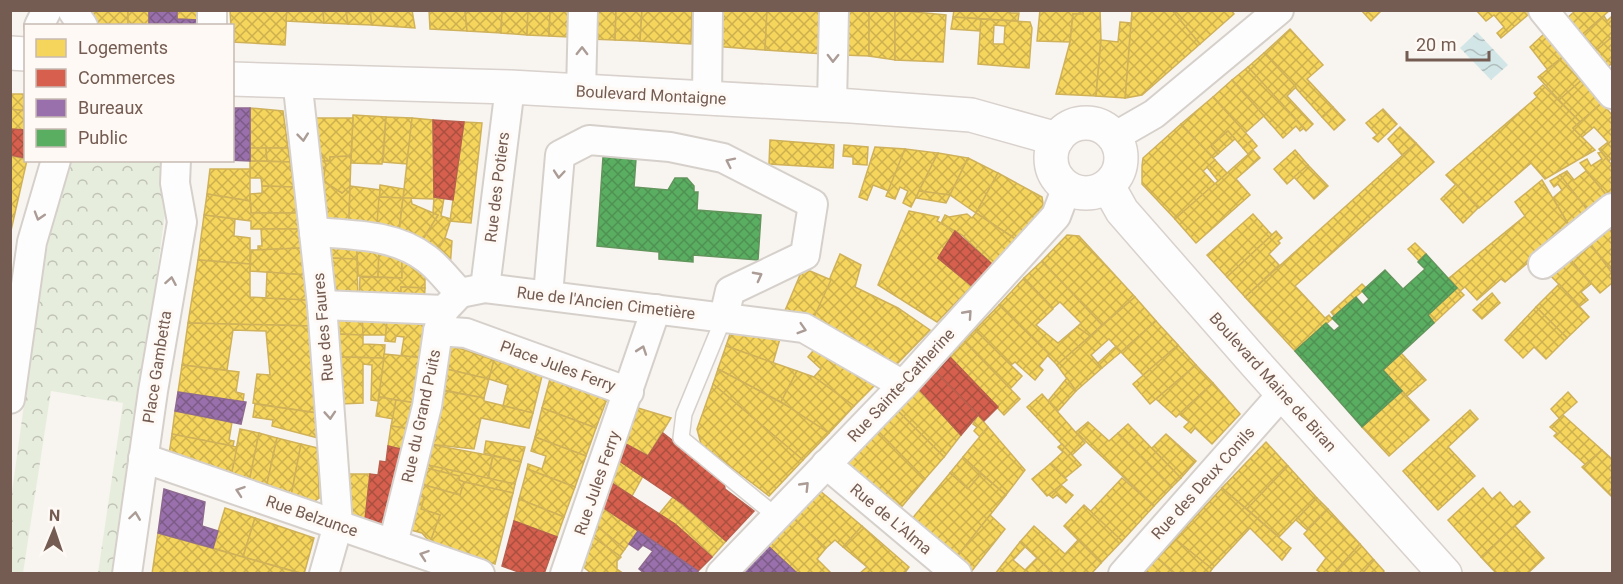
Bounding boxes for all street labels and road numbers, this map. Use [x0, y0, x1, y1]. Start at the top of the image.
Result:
street label: Boulevard Montaigne [575, 82, 727, 108]
street label: Rue des Potiers [481, 131, 513, 243]
street label: Rue des Faures [309, 272, 337, 382]
street label: Rue de l'Ancien Cimetière [516, 283, 696, 323]
street label: Place Gambetta [139, 309, 175, 425]
street label: Boulevard Maine de Biran [1206, 309, 1340, 455]
street label: Rue Sainte-Catherine [843, 324, 959, 446]
street label: Place Jules Ferry [498, 336, 619, 396]
street label: Rue du Grand Puits [398, 348, 444, 484]
street label: Rue des Deux Conils [1147, 423, 1259, 543]
street label: Rue Jules Ferry [570, 428, 624, 538]
street label: Rue de L'Alma [847, 480, 935, 558]
street label: Rue Belzunce [264, 491, 360, 541]

